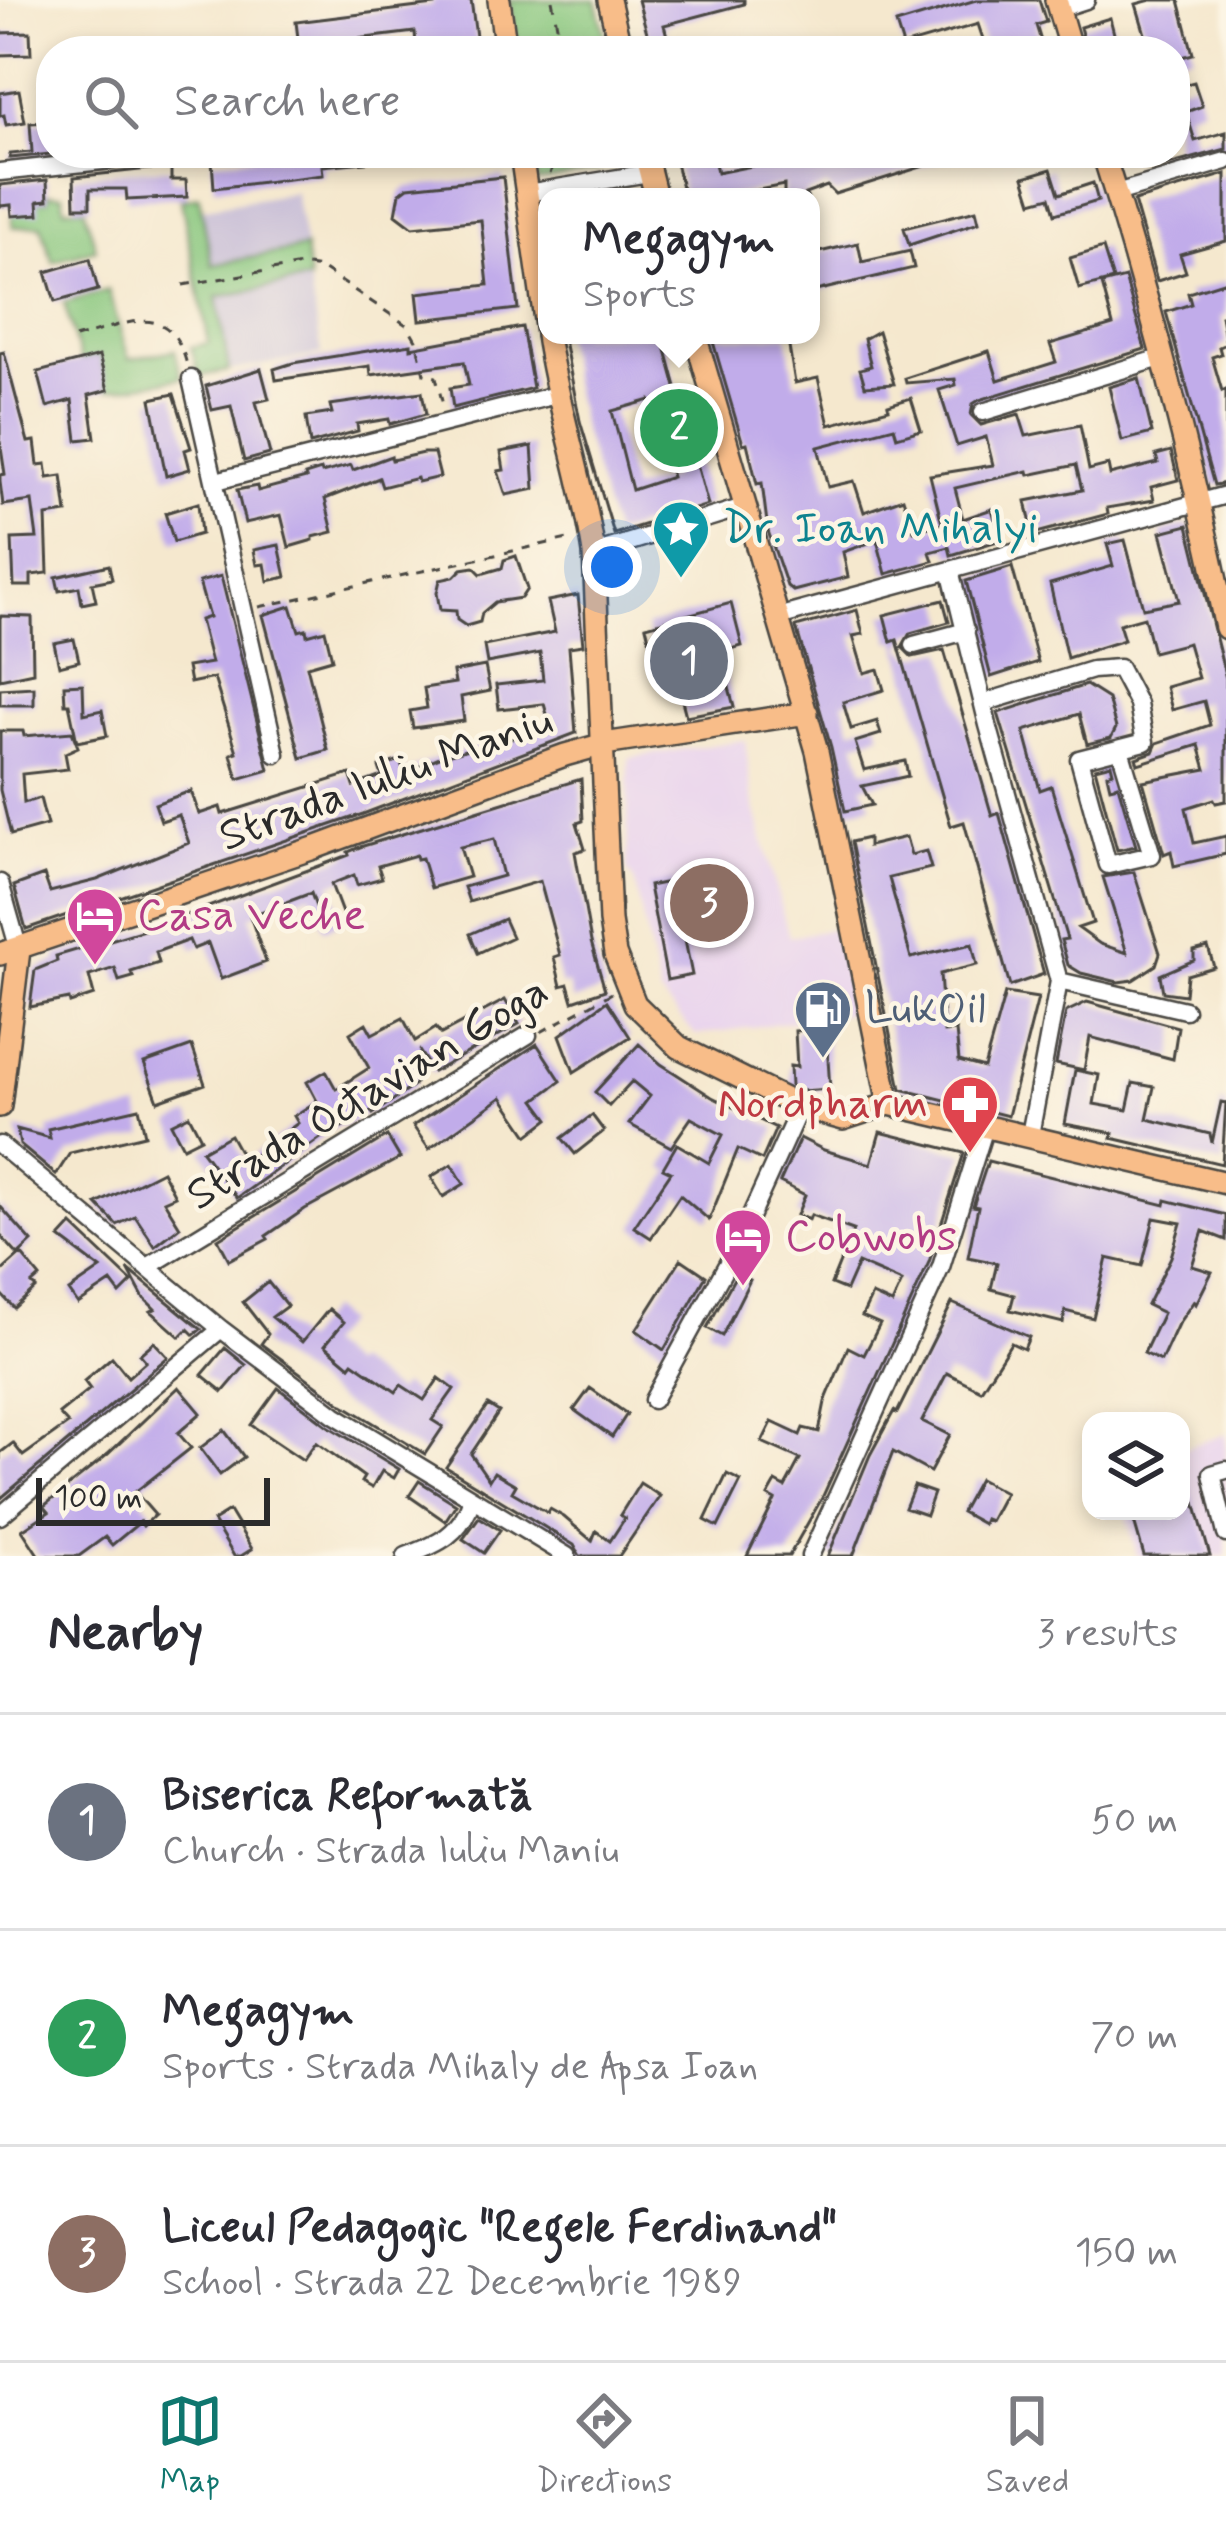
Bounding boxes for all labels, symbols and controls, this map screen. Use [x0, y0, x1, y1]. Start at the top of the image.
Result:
search box [36, 36, 1190, 168]
icon: search [78, 69, 144, 135]
text: Search here [174, 73, 401, 132]
popup [538, 188, 820, 344]
text: Megagym [583, 211, 775, 270]
text: Sports [583, 270, 696, 321]
pin: 2 [640, 383, 718, 473]
place icon: Dr. Ioan Mihalyi [650, 498, 712, 580]
place label: Dr. Ioan Mihalyi [723, 500, 1038, 559]
your location [582, 537, 642, 597]
pin: 1 [650, 616, 728, 706]
street label: Strada Iuliu Maniu [211, 691, 561, 867]
pin: 3 [670, 858, 748, 948]
hotel icon: Casa Veche [64, 885, 126, 967]
place label: Casa Veche [137, 887, 365, 946]
street label: Strada Octavian Goga [176, 963, 560, 1225]
fuel station icon: LukOil [792, 978, 854, 1060]
place label: LukOil [865, 980, 986, 1039]
pharmacy icon: Nordpharm [939, 1073, 1001, 1155]
place label: Nordpharm [717, 1075, 928, 1134]
hotel icon: Cobwobs [712, 1206, 774, 1288]
place label: Cobwobs [785, 1208, 957, 1267]
map controls [1082, 1412, 1190, 1520]
button: layers [1082, 1412, 1190, 1520]
scale bar [36, 1472, 270, 1525]
text: 100 m [54, 1477, 143, 1521]
text: Nearby [48, 1601, 203, 1667]
text: 3 results [1037, 1609, 1178, 1660]
text: Biserica Reformată [162, 1767, 533, 1826]
text: 1 [78, 1796, 96, 1847]
text: 50 m [1091, 1796, 1178, 1847]
text: Church · Strada Iuliu Maniu [162, 1826, 619, 1877]
text: Megagym [162, 1983, 354, 2042]
text: 2 [77, 2012, 97, 2063]
text: 70 m [1090, 2012, 1178, 2063]
text: Sports · Strada Mihaly de Apsa Ioan [162, 2042, 758, 2093]
text: Liceul Pedagogic "Regele Ferdinand" [162, 2199, 837, 2258]
text: 3 [78, 2228, 96, 2279]
text: 150 m [1075, 2228, 1178, 2279]
text: School · Strada 22 Decembrie 1989 [162, 2258, 742, 2309]
tab: Map [157, 2388, 223, 2504]
tab: Directions [536, 2388, 672, 2504]
tab: Saved [986, 2388, 1069, 2504]

